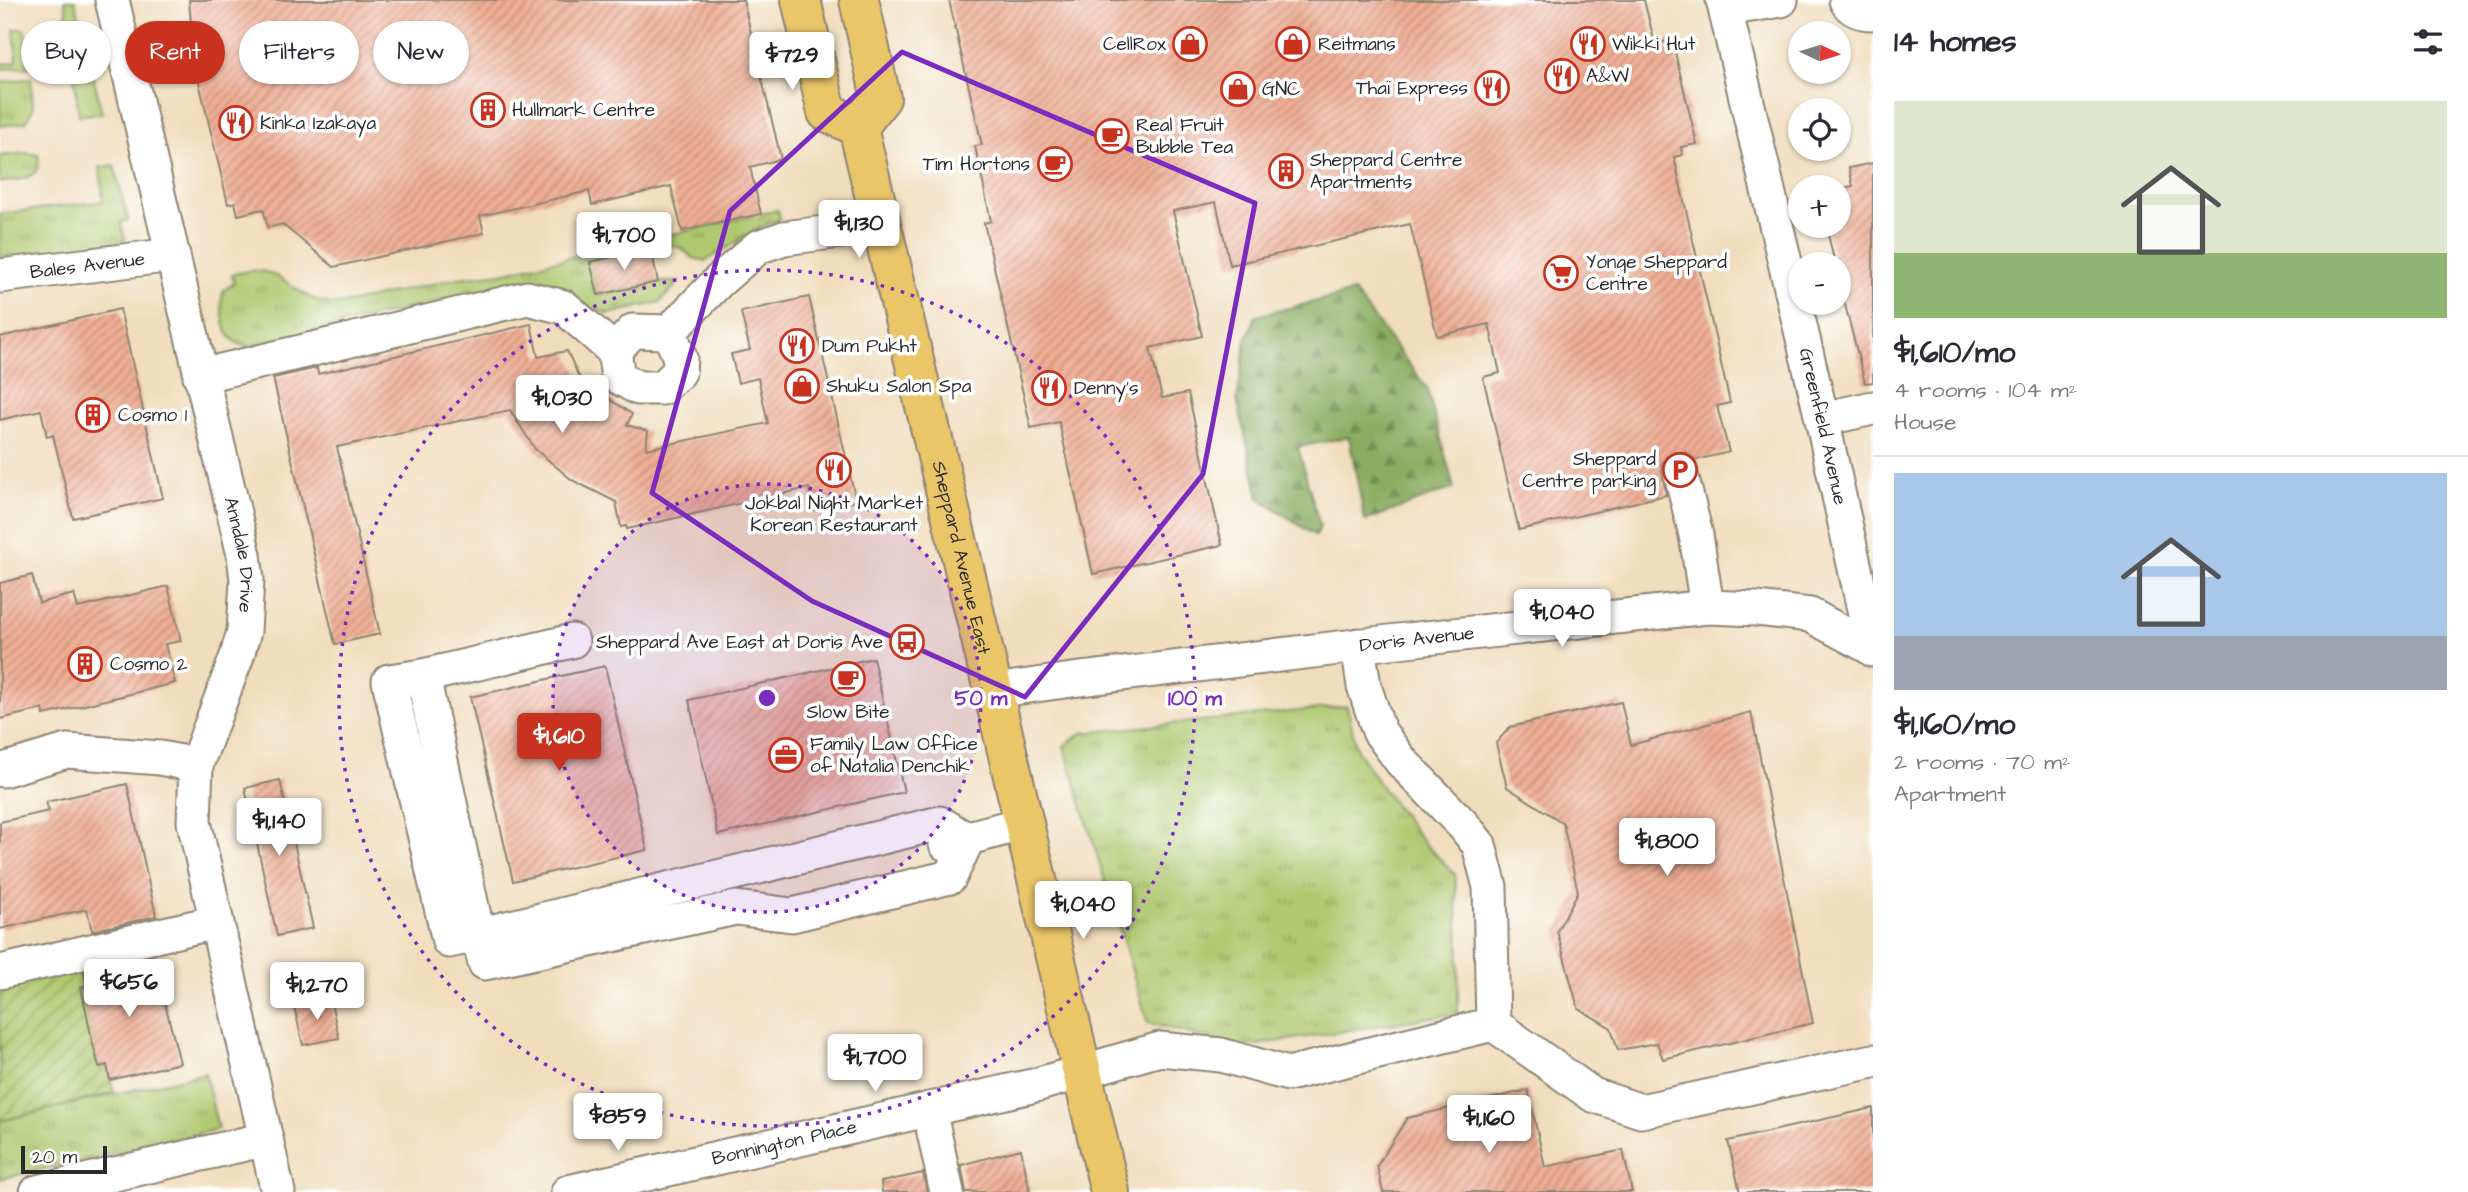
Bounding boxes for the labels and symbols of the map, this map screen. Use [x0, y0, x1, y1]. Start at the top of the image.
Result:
north arrow [1788, 21, 1852, 84]
shop icon: CellRox [1171, 25, 1209, 63]
shop icon: Reitmans [1274, 25, 1312, 63]
restaurant icon: Wikki Hut [1569, 25, 1607, 63]
place label: CellRox [1103, 31, 1166, 58]
place label: Reitmans [1318, 31, 1396, 58]
place label: Wikki Hut [1612, 31, 1696, 58]
pin: $729 [751, 32, 833, 92]
restaurant icon: A&W [1543, 57, 1581, 95]
place label: A&W [1586, 63, 1629, 90]
restaurant icon: Thaï Express [1473, 69, 1511, 107]
shop icon: GNC [1219, 70, 1257, 108]
place label: Thaï Express [1356, 75, 1468, 102]
place label: GNC [1262, 76, 1301, 103]
building icon: Hullmark Centre [469, 91, 507, 129]
place label: Hullmark Centre [512, 97, 655, 124]
restaurant icon: Kinka Izakaya [217, 104, 255, 142]
place label: Kinka Izakaya [260, 110, 377, 138]
place label: Real Fruit Bubble Tea [1136, 112, 1233, 161]
cafe icon: Real Fruit Bubble Tea [1093, 117, 1131, 155]
cafe icon: Tim Hortons [1036, 145, 1074, 183]
place label: Sheppard Centre Apartments [1310, 147, 1462, 196]
place label: Tim Hortons [923, 151, 1030, 178]
building icon: Sheppard Centre Apartments [1267, 152, 1305, 190]
pin: $1,130 [802, 201, 916, 260]
pin: $1,700 [567, 212, 681, 272]
street label: Bales Avenue [28, 245, 146, 286]
place label: Yonge Sheppard Centre [1586, 249, 1727, 298]
supermarket icon: Yonge Sheppard Centre [1542, 254, 1580, 292]
restaurant icon: Dum Pukht [778, 327, 816, 365]
place label: Dum Pukht [822, 333, 917, 360]
street label: Greenfield Avenue [1792, 345, 1854, 507]
shop icon: Shuku Salon Spa [783, 367, 821, 405]
restaurant icon: Denny's [1030, 369, 1068, 407]
place label: Shuku Salon Spa [826, 373, 972, 400]
place label: Denny's [1074, 375, 1139, 403]
pin: $1,030 [505, 376, 619, 435]
building icon: Cosmo 1 [74, 396, 112, 434]
place label: Cosmo 1 [118, 402, 188, 429]
place label: Sheppard Centre parking [1522, 446, 1656, 496]
restaurant icon: Jokbal Night Market Korean Restaurant [815, 451, 853, 489]
parking icon: Sheppard Centre parking [1661, 451, 1699, 489]
street label: Sheppard Avenue East [925, 458, 998, 657]
place label: Jokbal Night Market Korean Restaurant [745, 490, 923, 539]
street label: Anndale Drive [217, 494, 261, 614]
pin: $1,040 [1505, 590, 1619, 649]
street label: Doris Avenue [1358, 619, 1476, 659]
bus stop icon: Sheppard Ave East at Doris Ave [888, 623, 926, 661]
place label: Sheppard Ave East at Doris Ave [596, 629, 883, 656]
building icon: Cosmo 2 [66, 645, 104, 683]
place label: Cosmo 2 [110, 651, 188, 678]
cafe icon: Slow Bite [829, 660, 867, 698]
text: 50 m [955, 684, 1008, 713]
text: 100 m [1168, 684, 1223, 713]
centre of rings [755, 686, 779, 710]
place label: Slow Bite [806, 699, 890, 726]
pin: $1,610 [502, 714, 616, 773]
place label: Family Law Office of Natalia Denchik [810, 731, 978, 780]
office icon: Family Law Office of Natalia Denchik [767, 736, 805, 774]
pin: $1,140 [222, 798, 336, 858]
pin: $1,800 [1610, 818, 1724, 878]
pin: $1,040 [1026, 881, 1140, 941]
pin: $656 [88, 960, 170, 1019]
pin: $1,270 [260, 962, 374, 1022]
pin: $1,700 [818, 1034, 932, 1094]
pin: $859 [577, 1094, 659, 1153]
pin: $1,160 [1432, 1096, 1546, 1155]
street label: Bonnington Place [709, 1113, 860, 1172]
scale bar [21, 1143, 107, 1175]

